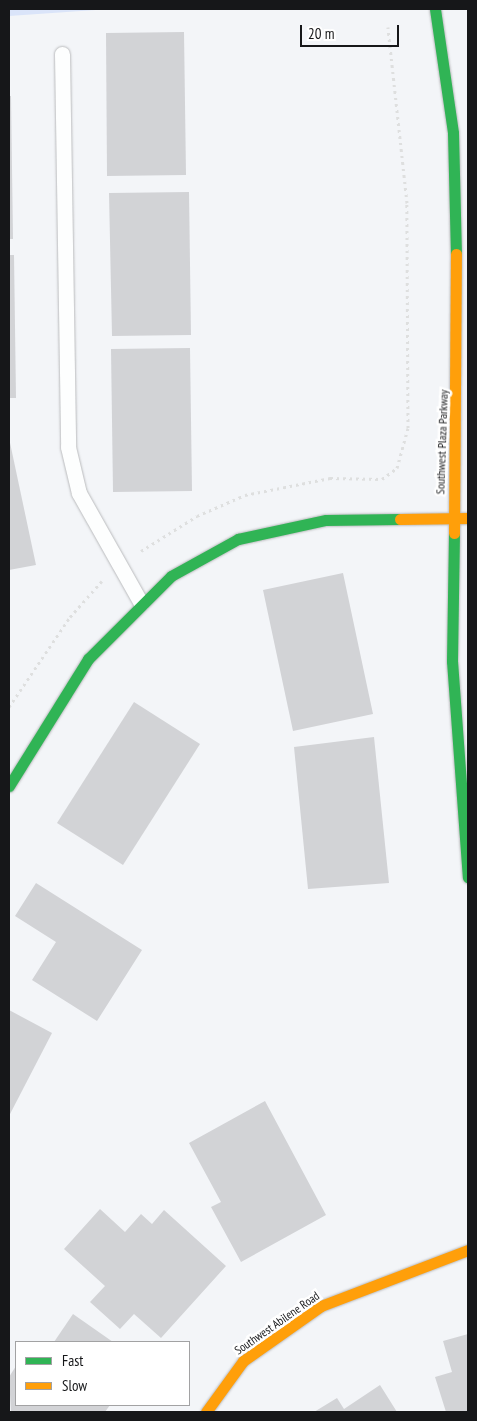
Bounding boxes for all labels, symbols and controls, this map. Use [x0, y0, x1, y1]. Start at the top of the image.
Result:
scale bar [302, 15, 401, 47]
text: 20 m [308, 24, 334, 43]
street label: Southwest Plaza Parkway [433, 389, 451, 495]
street label: Southwest Abilene Road [232, 1288, 322, 1358]
legend [15, 1341, 190, 1406]
text: Fast [62, 1351, 83, 1370]
text: Slow [62, 1376, 87, 1395]

